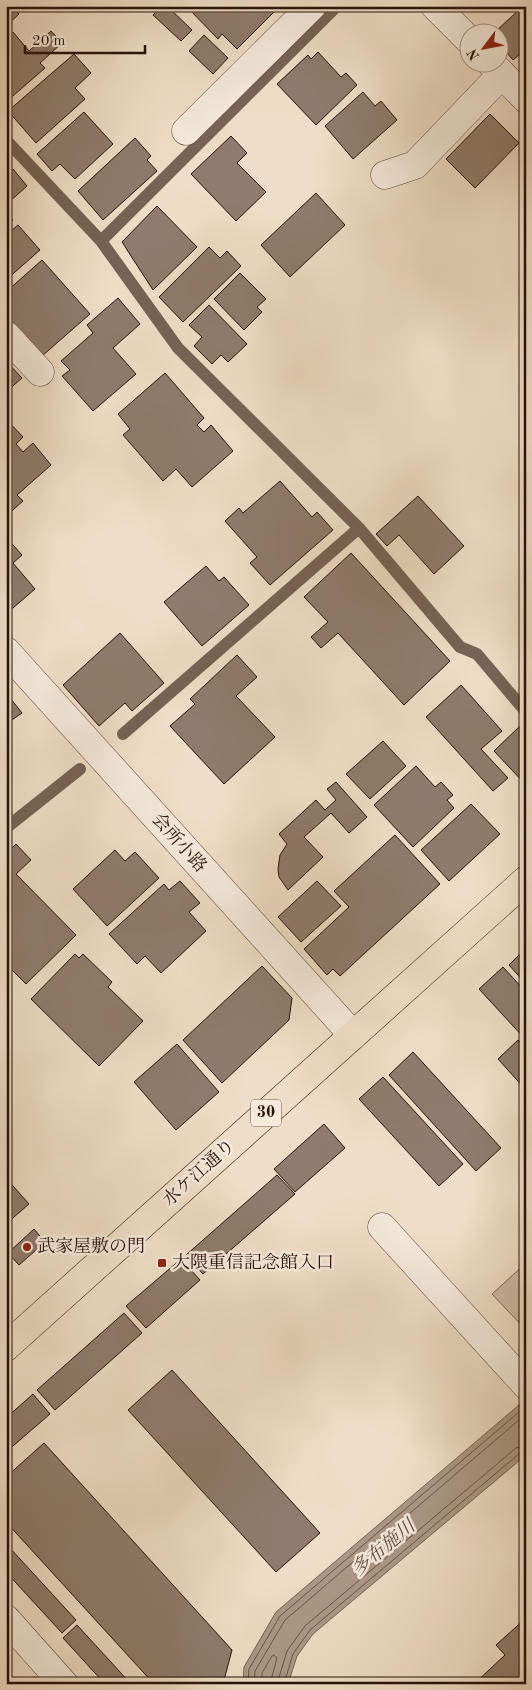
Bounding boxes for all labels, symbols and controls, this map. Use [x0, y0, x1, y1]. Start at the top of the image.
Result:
scale bar [25, 22, 145, 54]
north arrow [460, 22, 510, 72]
text: 20 m [32, 34, 66, 49]
text: N [465, 46, 483, 63]
street label: 会所小路 [148, 809, 211, 876]
road number: 30 [251, 1100, 281, 1126]
street label: 水ケ江通り [158, 1135, 238, 1210]
place label: 武家屋敷の門 [37, 1236, 145, 1256]
marker: 武家屋敷の門 [21, 1241, 33, 1253]
place label: 大隈重信記念館入口 [172, 1252, 334, 1272]
marker: 大隈重信記念館入口 [156, 1257, 168, 1269]
water label: 多布施川 [347, 1514, 421, 1581]

